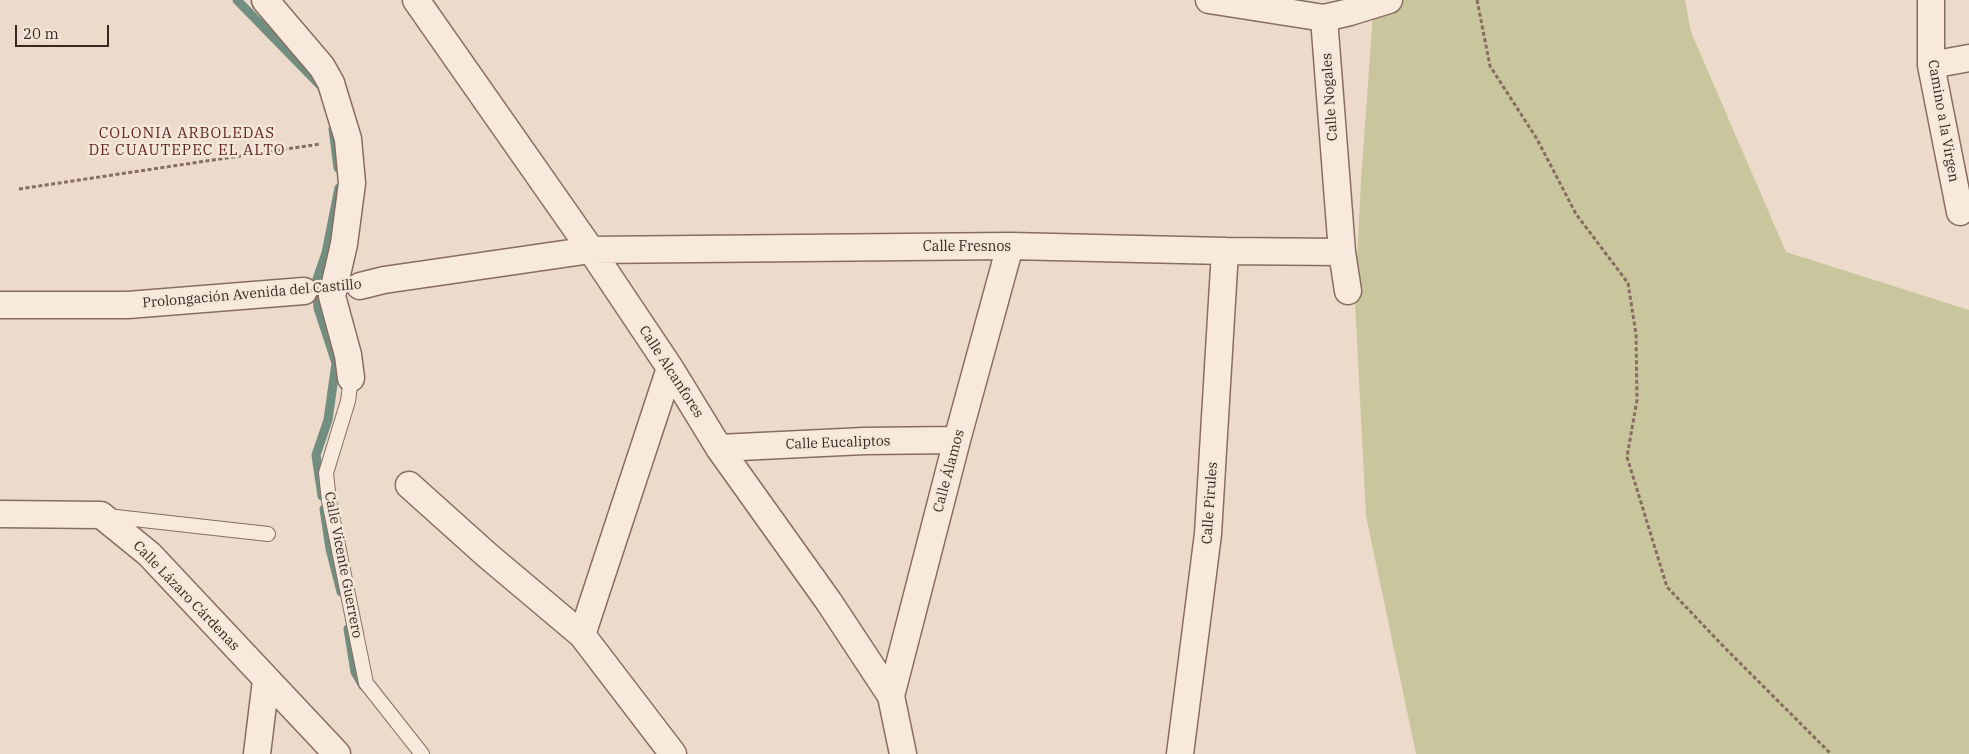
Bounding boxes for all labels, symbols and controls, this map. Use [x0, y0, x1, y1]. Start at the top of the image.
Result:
scale bar [18, 15, 111, 47]
text: 20 m [23, 24, 59, 43]
street label: Calle Nogales [1319, 52, 1341, 142]
street label: Camino a la Virgen [1924, 58, 1962, 184]
district label: COLONIA ARBOLEDAS DE CUAUTEPEC EL ALTO [86, 125, 288, 160]
street label: Calle Fresnos [923, 239, 1011, 255]
street label: Prolongación Avenida del Castillo [142, 276, 362, 312]
street label: Calle Alcanfores [635, 323, 707, 421]
street label: Calle Álamos [930, 428, 968, 514]
street label: Calle Eucaliptos [785, 433, 891, 453]
street label: Calle Pirules [1199, 461, 1221, 545]
street label: Calle Vicente Guerrero [321, 490, 365, 640]
street label: Calle Lázaro Cárdenas [129, 538, 243, 654]

